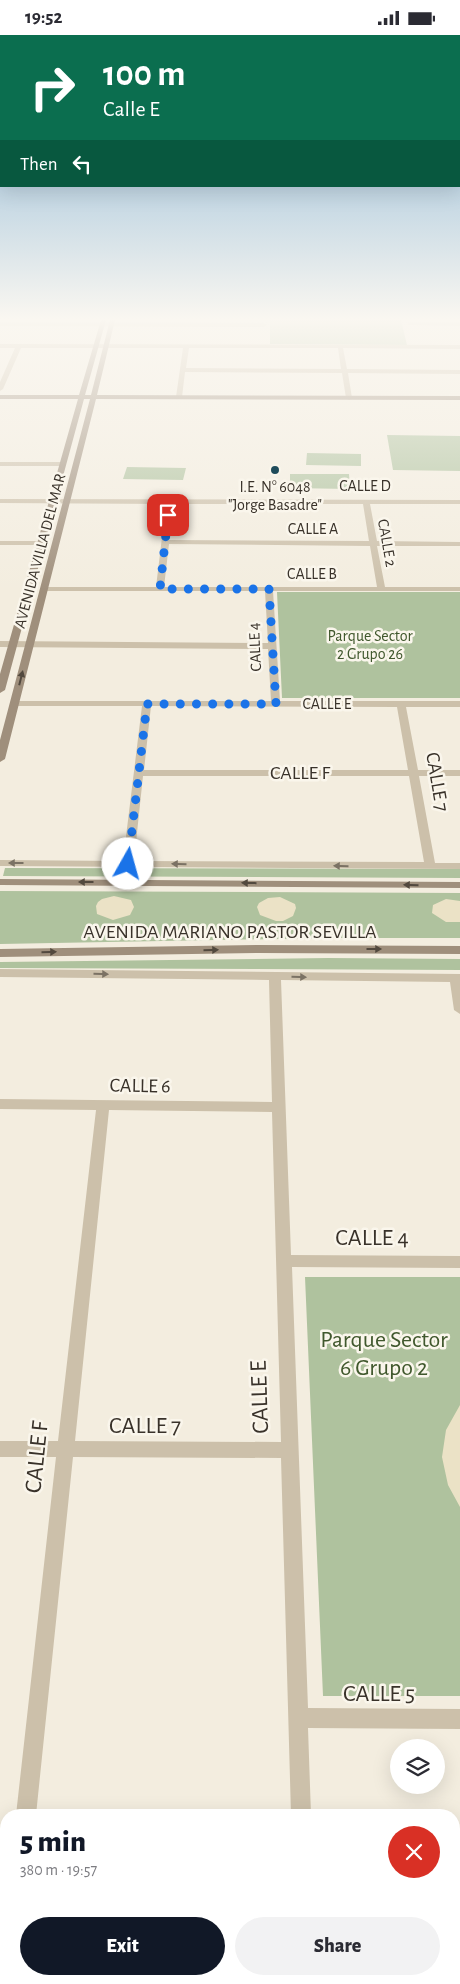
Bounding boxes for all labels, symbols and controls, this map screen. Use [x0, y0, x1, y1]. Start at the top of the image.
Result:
text: 19:52 [25, 8, 63, 27]
icon: right [20, 55, 85, 120]
text: 100 m [103, 57, 186, 92]
text: Calle E [103, 98, 160, 120]
icon: left [68, 150, 96, 178]
text: Then [20, 155, 58, 174]
marker: I.E. N° 6048 "Jorge Basadre" [269, 464, 281, 476]
street label: AVENIDA VILLA DEL MAR [12, 472, 68, 630]
street label: CALLE D [339, 478, 391, 494]
place label: I.E. N° 6048 "Jorge Basadre" [228, 479, 322, 513]
pin [147, 494, 189, 536]
icon: arrive [154, 501, 182, 529]
street label: CALLE 2 [375, 518, 399, 568]
street label: CALLE A [288, 521, 338, 537]
street label: CALLE B [287, 566, 337, 582]
street label: CALLE 4 [246, 622, 264, 672]
park label: Parque Sector 2 Grupo 26 [327, 628, 413, 662]
one-way arrow [17, 671, 25, 686]
street label: CALLE E [303, 696, 352, 712]
street label: CALLE 7 [422, 751, 452, 813]
street label: CALLE F [270, 763, 330, 783]
position arrow [101, 837, 153, 889]
one-way arrow [8, 859, 24, 867]
one-way arrow [171, 860, 187, 868]
one-way arrow [333, 862, 349, 870]
one-way arrow [78, 878, 94, 886]
one-way arrow [241, 879, 257, 887]
one-way arrow [403, 881, 419, 889]
street label: AVENIDA MARIANO PASTOR SEVILLA [83, 922, 377, 942]
one-way arrow [203, 945, 219, 953]
one-way arrow [366, 945, 382, 953]
one-way arrow [41, 948, 57, 956]
one-way arrow [93, 971, 109, 979]
one-way arrow [291, 973, 307, 981]
street label: CALLE 6 [109, 1075, 171, 1097]
street label: CALLE 4 [335, 1226, 409, 1250]
park label: Parque Sector 6 Grupo 2 [320, 1328, 448, 1380]
street label: CALLE E [247, 1359, 273, 1434]
street label: CALLE 7 [109, 1414, 181, 1438]
street label: CALLE F [21, 1419, 53, 1494]
street label: CALLE 5 [343, 1682, 415, 1706]
map controls [390, 1739, 445, 1794]
button: layers [390, 1739, 445, 1794]
button: close [388, 1826, 440, 1878]
text: 5 min [20, 1827, 86, 1857]
text: 380 m · 19:57 [20, 1862, 97, 1878]
button: Exit [20, 1917, 225, 1975]
button: Share [235, 1917, 440, 1975]

